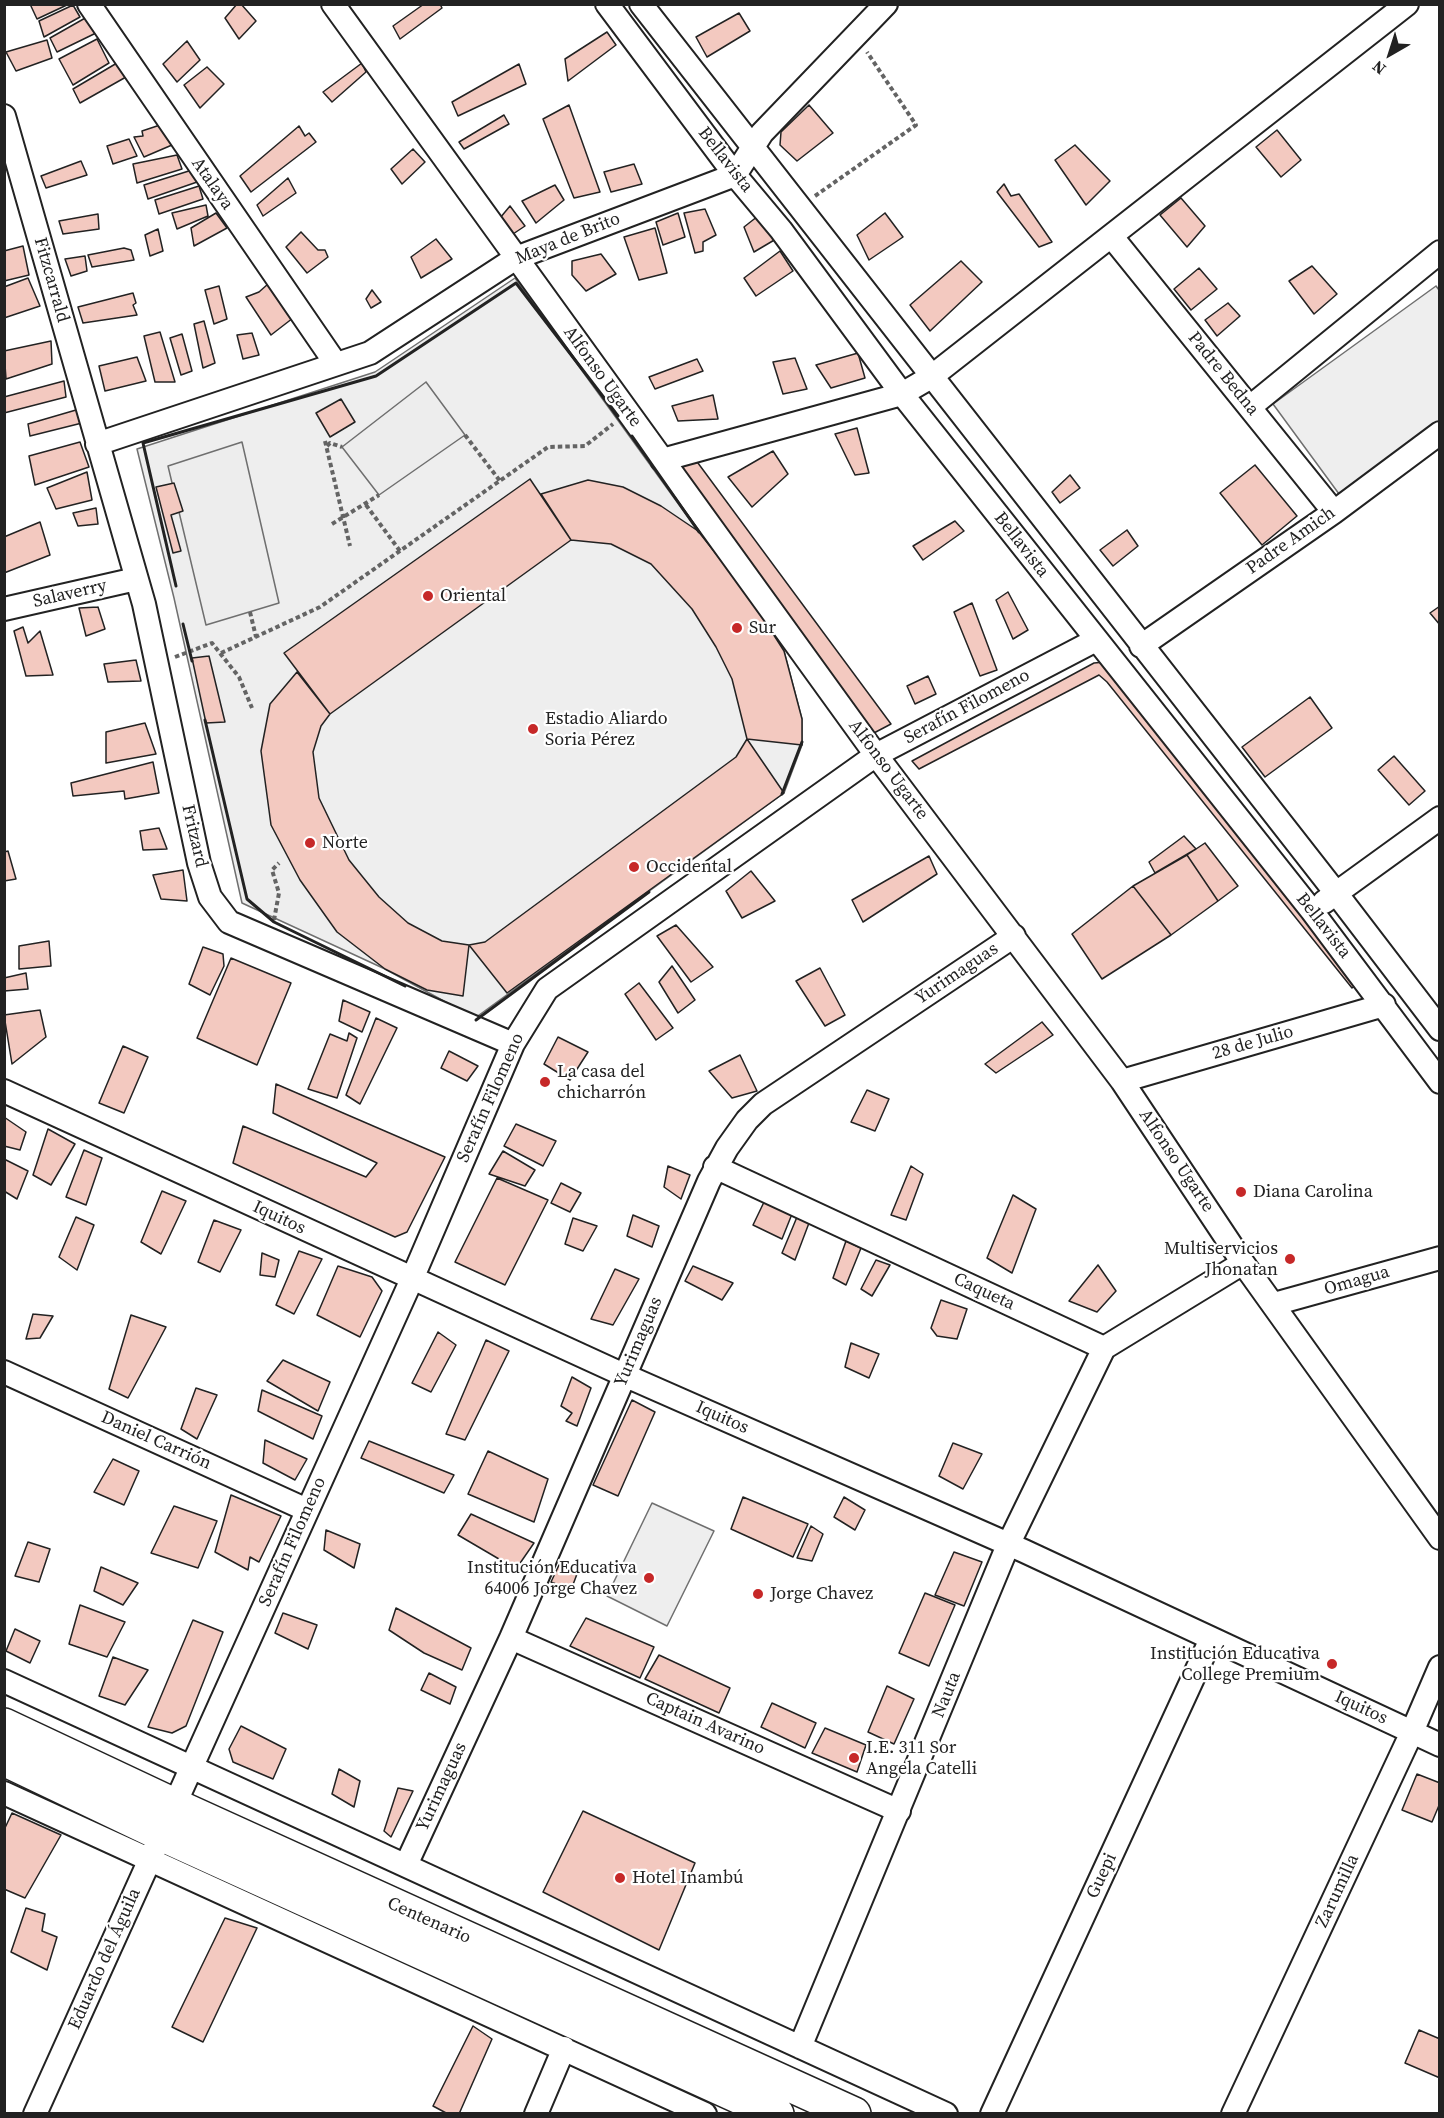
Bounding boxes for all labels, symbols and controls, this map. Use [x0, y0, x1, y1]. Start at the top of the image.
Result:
north arrow [1360, 24, 1420, 84]
text: N [1367, 56, 1390, 80]
street label: Bellavista [693, 123, 757, 197]
street label: Atalaya [186, 154, 238, 214]
street label: Maya de Brito [513, 208, 623, 270]
street label: Fitzcarrald [29, 235, 73, 325]
street label: Alfonso Ugarte [558, 322, 646, 432]
street label: Padre Bedna [1183, 328, 1263, 420]
street label: Padre Amich [1242, 502, 1340, 580]
street label: Bellavista [989, 508, 1053, 582]
street label: Salaverry [31, 575, 109, 613]
place label: Oriental [440, 585, 506, 607]
marker: Oriental [421, 589, 435, 603]
place label: Sur [749, 617, 776, 639]
marker: Sur [730, 621, 744, 635]
street label: Serafín Filomeno [900, 665, 1034, 749]
place label: Estadio Aliardo Soria Pérez [545, 708, 668, 750]
street label: Alfonso Ugarte [843, 716, 933, 824]
marker: Estadio Aliardo Soria Pérez [526, 722, 540, 736]
street label: Fritzard [176, 802, 212, 870]
place label: Norte [322, 832, 368, 854]
marker: Norte [303, 836, 317, 850]
place label: Occidental [646, 856, 732, 878]
marker: Occidental [627, 860, 641, 874]
street label: Bellavista [1291, 889, 1355, 963]
street label: Yurimaguas [911, 938, 1003, 1010]
street label: 28 de Julio [1210, 1021, 1296, 1065]
street label: Serafín Filomeno [453, 1030, 529, 1166]
place label: La casa del chicharrón [557, 1061, 646, 1104]
marker: La casa del chicharrón [538, 1075, 552, 1089]
street label: Alfonso Ugarte [1134, 1105, 1218, 1217]
place label: Diana Carolina [1253, 1181, 1373, 1203]
marker: Diana Carolina [1234, 1185, 1248, 1199]
street label: Iquitos [249, 1196, 309, 1240]
place label: Multiservicios Jhonatan [1164, 1238, 1278, 1280]
marker: Multiservicios Jhonatan [1283, 1252, 1297, 1266]
street label: Omagua [1322, 1261, 1392, 1301]
street label: Caqueta [950, 1268, 1018, 1316]
street label: Yurimaguas [610, 1294, 668, 1390]
street label: Iquitos [692, 1397, 752, 1439]
street label: Daniel Carrión [97, 1407, 215, 1475]
street label: Serafín Filomeno [255, 1474, 331, 1610]
place label: Institución Educativa 64006 Jorge Chavez [467, 1557, 637, 1600]
marker: Institución Educativa 64006 Jorge Chavez [642, 1571, 656, 1585]
place label: Jorge Chavez [770, 1583, 873, 1605]
marker: Jorge Chavez [751, 1587, 765, 1601]
place label: Institución Educativa College Premium [1150, 1643, 1320, 1686]
marker: Institución Educativa College Premium [1325, 1657, 1339, 1671]
street label: Nauta [928, 1669, 966, 1721]
street label: Iquitos [1331, 1686, 1391, 1730]
street label: Captain Avarino [642, 1688, 768, 1760]
place label: I.E. 311 Sor Angela Catelli [866, 1737, 977, 1780]
street label: Yurimaguas [412, 1739, 472, 1835]
marker: I.E. 311 Sor Angela Catelli [847, 1751, 861, 1765]
street label: Guepi [1082, 1850, 1122, 1902]
street label: Zarumilla [1312, 1851, 1364, 1931]
place label: Hotel Inambú [632, 1867, 744, 1889]
marker: Hotel Inambú [613, 1871, 627, 1885]
street label: Eduardo del Águila [64, 1885, 146, 2033]
street label: Centenario [384, 1893, 474, 1949]

